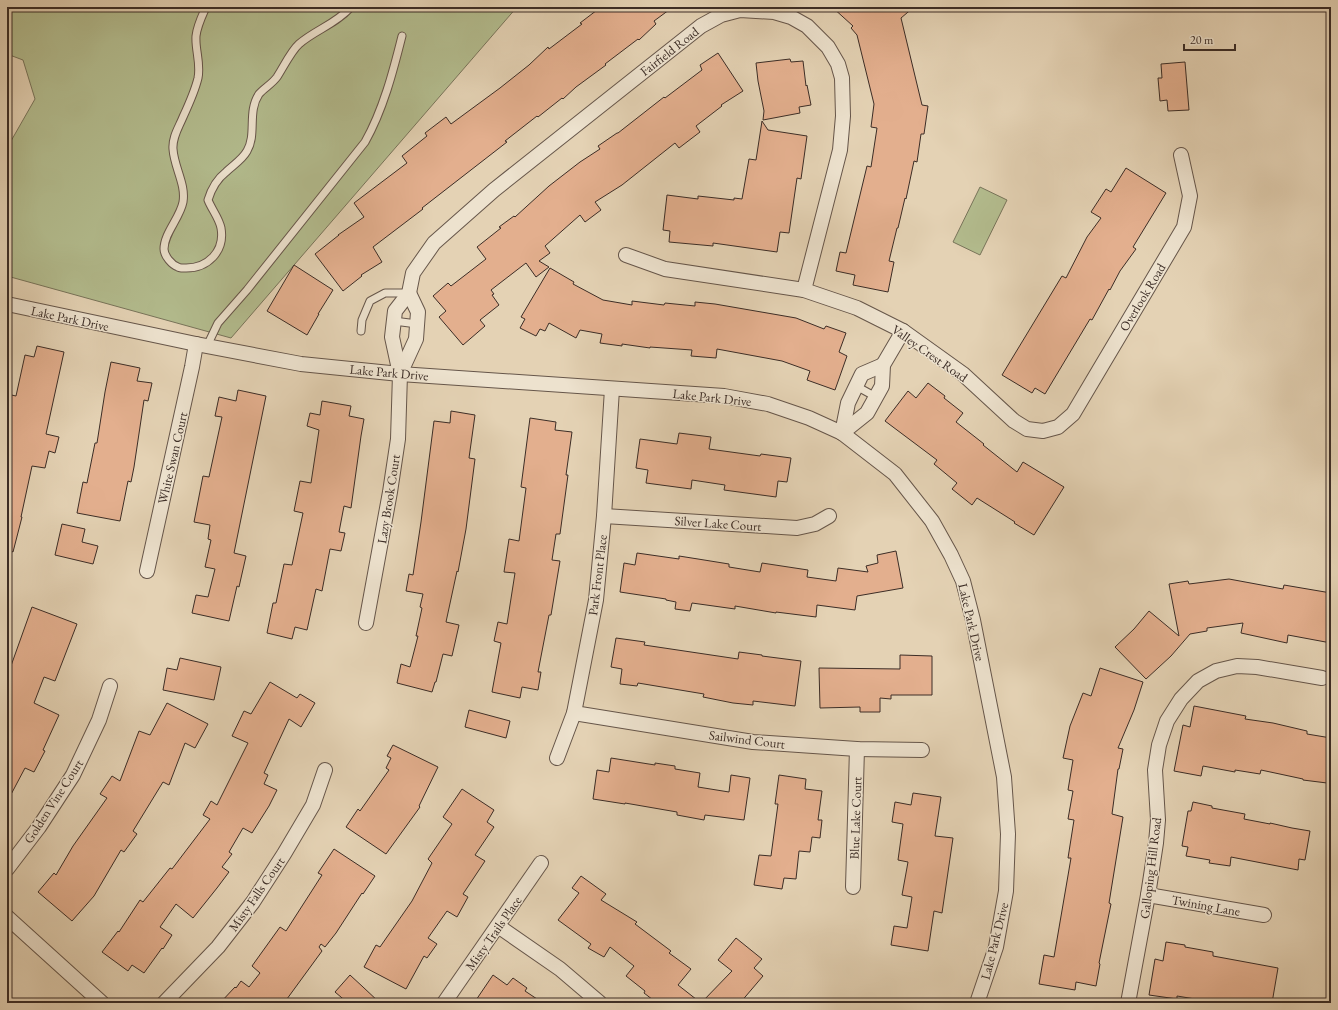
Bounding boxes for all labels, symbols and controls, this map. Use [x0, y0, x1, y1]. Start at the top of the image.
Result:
street label: Fairfield Road [636, 23, 703, 80]
scale bar [1184, 26, 1235, 52]
text: 20 m [1190, 32, 1214, 48]
street label: Overlook Road [1115, 260, 1170, 334]
street label: Lake Park Drive [29, 302, 110, 335]
street label: Valley Crest Road [888, 321, 971, 386]
street label: Lake Park Drive [349, 361, 429, 384]
street label: Lake Park Drive [672, 385, 752, 410]
street label: White Swan Court [154, 410, 191, 506]
street label: Lazy Brook Court [373, 453, 404, 545]
street label: Silver Lake Court [674, 512, 762, 535]
street label: Park Front Place [584, 534, 611, 616]
street label: Lake Park Drive [954, 582, 989, 663]
street label: Sailwind Court [708, 726, 786, 753]
street label: Golden Vine Court [20, 756, 87, 847]
street label: Blue Lake Court [846, 776, 865, 860]
street label: Galloping Hill Road [1136, 816, 1165, 920]
street label: Misty Falls Court [225, 854, 288, 935]
street label: Twining Lane [1170, 891, 1242, 920]
street label: Misty Trails Place [461, 893, 525, 974]
street label: Lake Park Drive [977, 901, 1012, 982]

